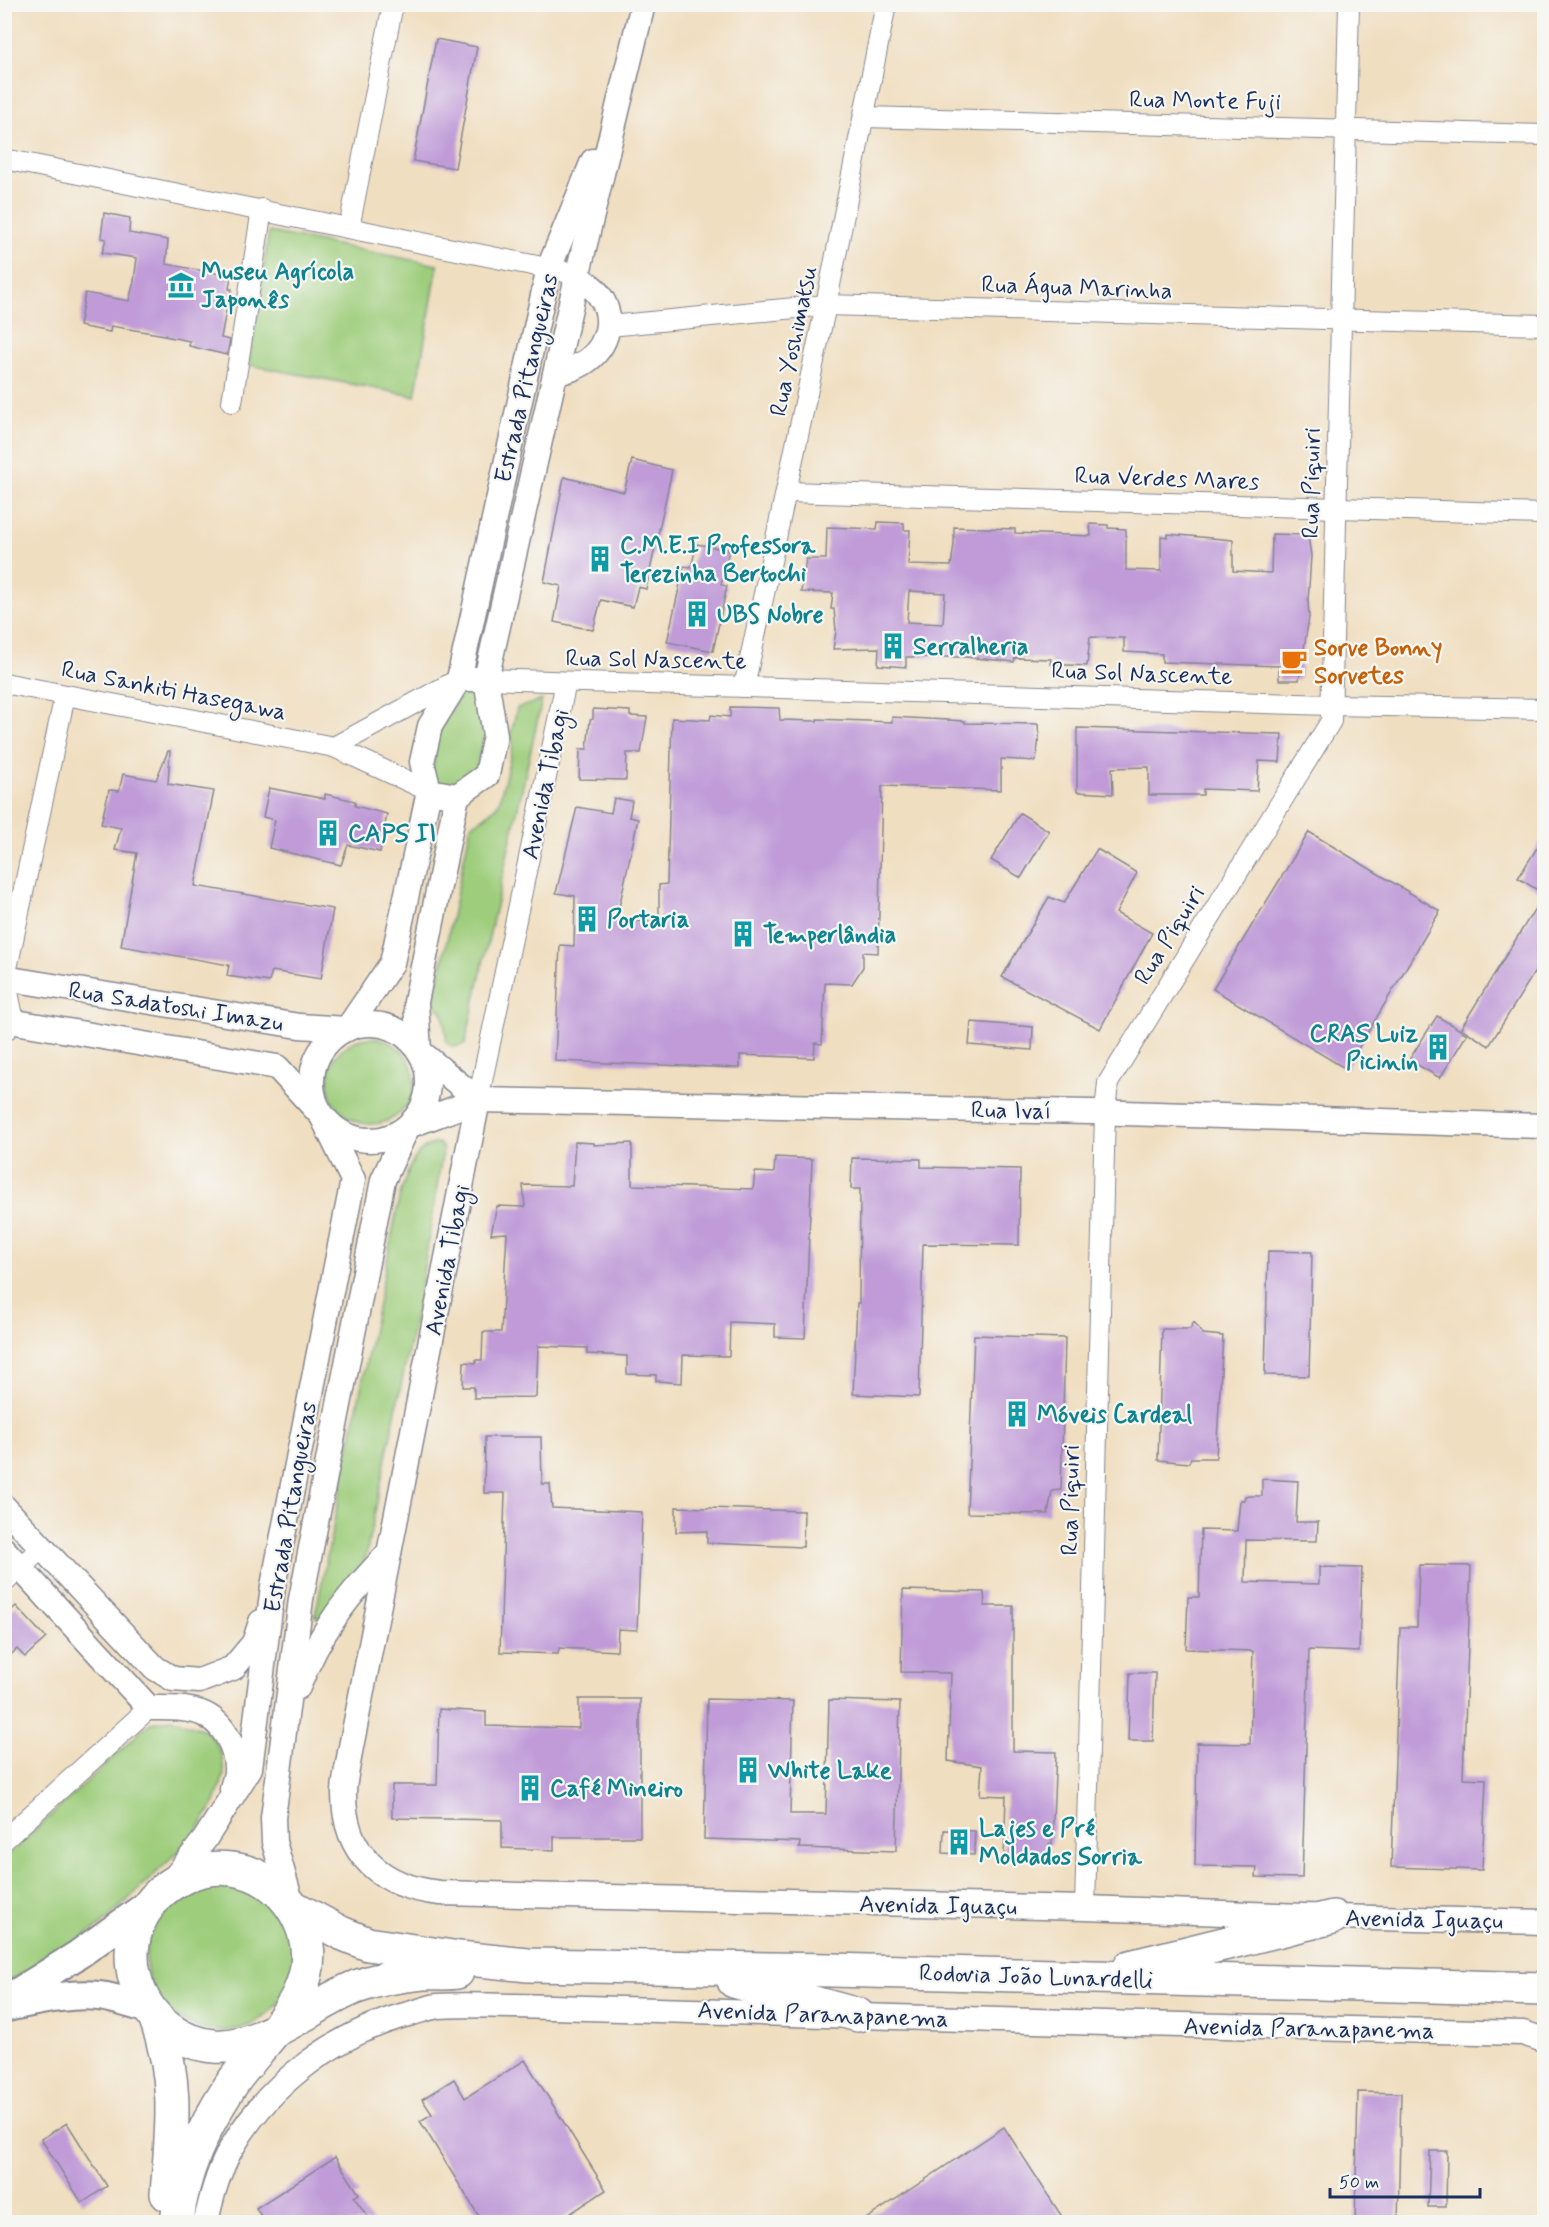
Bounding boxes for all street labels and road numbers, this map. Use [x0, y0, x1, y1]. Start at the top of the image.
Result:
street label: Rua Monte Fuji [1129, 85, 1281, 118]
street label: Rua Yoshimatsu [763, 263, 826, 419]
street label: Rua Água Marinha [981, 269, 1173, 307]
street label: Estrada Pitangueiras [488, 270, 569, 486]
street label: Rua Piquiri [1296, 427, 1329, 539]
street label: Rua Verdes Mares [1074, 461, 1260, 498]
street label: Rua Sol Nascente [565, 643, 747, 678]
street label: Rua Sankiti Hasegawa [58, 654, 289, 730]
street label: Rua Sol Nascente [1051, 656, 1233, 693]
street label: Avenida Tibagi [515, 706, 579, 863]
street label: Rua Piquiri [1128, 880, 1213, 991]
street label: Rua Sadatoshi Imazu [66, 975, 286, 1040]
street label: Rua Ivaí [971, 1095, 1051, 1128]
street label: Avenida Tibagi [419, 1182, 480, 1339]
street label: Estrada Pitangueiras [258, 1399, 327, 1616]
street label: Rua Piquiri [1055, 1444, 1088, 1556]
street label: Avenida Iguaçu [859, 1890, 1017, 1923]
street label: Avenida Iguaçu [1345, 1904, 1503, 1937]
street label: Rodovia João Lunardelli [918, 1958, 1153, 1997]
street label: Avenida Paranapanema [697, 1996, 949, 2035]
street label: Avenida Paranapanema [1183, 2012, 1435, 2047]

